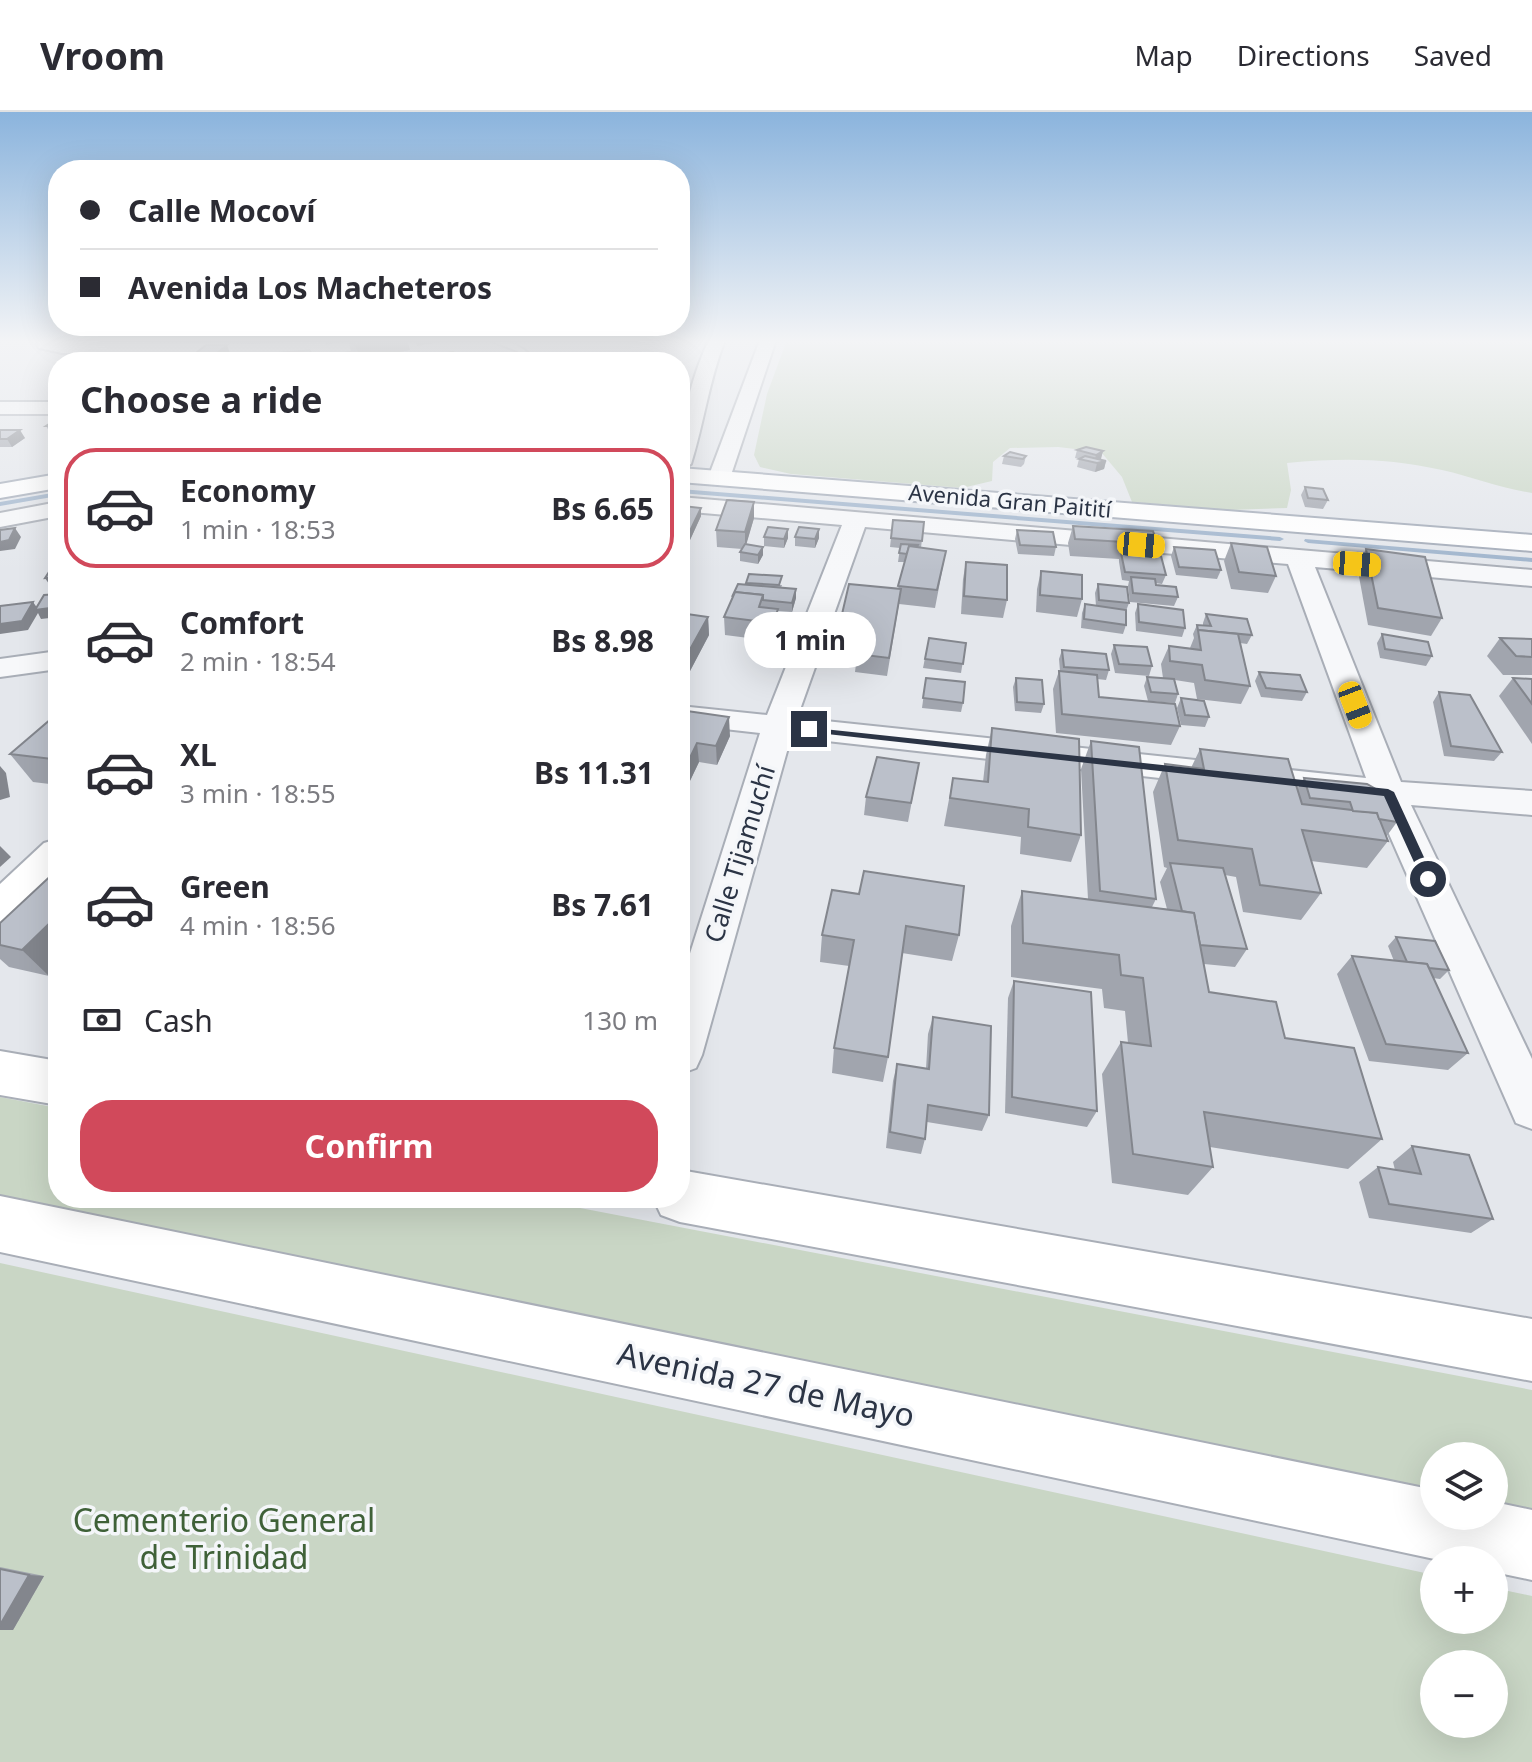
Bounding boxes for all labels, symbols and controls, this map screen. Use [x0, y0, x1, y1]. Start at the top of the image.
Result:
text: Vroom [40, 29, 165, 81]
text: Map [1134, 36, 1193, 74]
text: Directions [1237, 36, 1370, 74]
text: Saved [1414, 36, 1492, 74]
text: Calle Mocoví [128, 190, 316, 231]
text: Avenida Los Macheteros [128, 267, 492, 308]
text: Choose a ride [80, 375, 322, 424]
text: Economy [180, 470, 316, 511]
icon: car [84, 472, 156, 544]
street label: Avenida Gran Paitití [907, 476, 1114, 524]
text: Bs 6.65 [551, 488, 654, 529]
text: 1 min · 18:53 [180, 511, 336, 547]
car [1116, 531, 1166, 559]
car [1332, 550, 1382, 578]
text: Comfort [180, 602, 304, 643]
icon: car [84, 604, 156, 676]
callout: 1 min [743, 613, 875, 669]
text: Bs 8.98 [551, 620, 654, 661]
text: 1 min [774, 622, 846, 658]
text: 2 min · 18:54 [180, 643, 336, 679]
car [1335, 678, 1375, 732]
route end [791, 711, 827, 747]
text: XL [180, 734, 217, 775]
icon: car [84, 736, 156, 808]
text: Bs 11.31 [534, 752, 654, 793]
street label: Calle Tijamuchí [695, 759, 784, 947]
text: 3 min · 18:55 [180, 775, 336, 811]
route start [1410, 861, 1446, 897]
text: Green [180, 866, 270, 907]
icon: car [84, 868, 156, 940]
text: Bs 7.61 [551, 884, 654, 925]
text: 4 min · 18:56 [180, 907, 336, 943]
icon: cash [80, 998, 124, 1042]
text: Cash [144, 1000, 213, 1041]
text: 130 m [582, 1002, 658, 1038]
button: Confirm [80, 1100, 658, 1192]
street label: Avenida 27 de Mayo [614, 1331, 919, 1436]
map controls [1420, 1442, 1508, 1738]
button: layers [1420, 1442, 1508, 1530]
park label: Cementerio General de Trinidad [73, 1498, 375, 1578]
button: + [1420, 1546, 1508, 1634]
button: − [1420, 1650, 1508, 1738]

